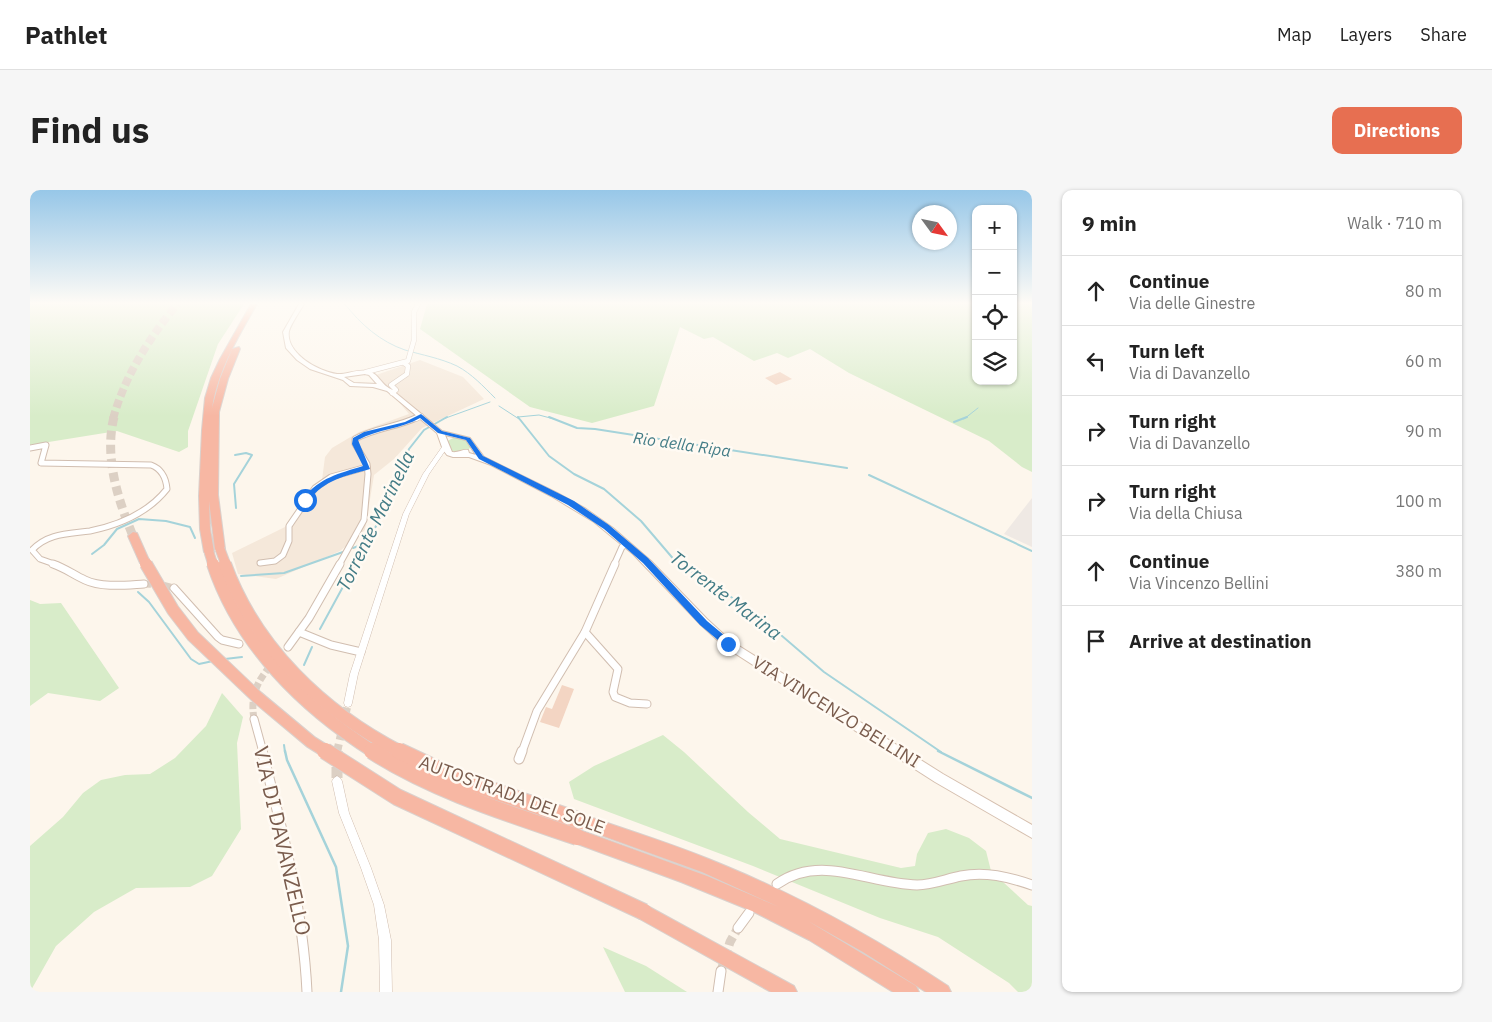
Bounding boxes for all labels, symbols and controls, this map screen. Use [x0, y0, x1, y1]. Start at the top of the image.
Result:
text: Pathlet [25, 19, 107, 51]
text: Map [1277, 23, 1312, 46]
text: Layers [1340, 23, 1392, 46]
text: Share [1420, 23, 1467, 46]
text: Find us [30, 107, 149, 153]
button: Directions [1332, 107, 1462, 154]
north arrow [912, 205, 957, 250]
map controls [972, 205, 1017, 385]
button: + [972, 205, 1017, 250]
text: 9 min [1082, 209, 1137, 237]
text: Walk · 710 m [1347, 213, 1442, 233]
button: − [972, 250, 1017, 295]
text: Continue [1129, 269, 1209, 293]
icon: ahead [1082, 277, 1110, 305]
text: 80 m [1405, 281, 1442, 301]
text: Via delle Ginestre [1129, 293, 1255, 313]
button: locate [972, 295, 1017, 340]
text: Turn left [1129, 339, 1205, 363]
button: layers [972, 340, 1017, 385]
icon: left [1082, 347, 1110, 375]
text: 60 m [1405, 351, 1442, 371]
text: Via di Davanzello [1129, 363, 1250, 383]
text: Turn right [1129, 409, 1216, 433]
icon: right [1082, 417, 1110, 445]
text: 90 m [1405, 421, 1442, 441]
water label: Rio della Ripa [632, 427, 732, 461]
text: Via di Davanzello [1129, 433, 1250, 453]
water label: Torrente Marinella [331, 447, 419, 595]
text: Turn right [1129, 479, 1216, 503]
icon: right [1082, 487, 1110, 515]
route start [294, 489, 317, 512]
text: 100 m [1395, 491, 1442, 511]
text: Via della Chiusa [1129, 503, 1243, 523]
water label: Torrente Marina [665, 545, 787, 645]
text: Continue [1129, 549, 1209, 573]
icon: ahead [1082, 557, 1110, 585]
text: 380 m [1395, 561, 1442, 581]
text: Via Vincenzo Bellini [1129, 573, 1269, 593]
icon: arrive [1082, 627, 1110, 655]
text: Arrive at destination [1129, 629, 1312, 653]
route end [717, 633, 740, 656]
street label: VIA VINCENZO BELLINI [748, 650, 925, 773]
street label: VIA DI DAVANZELLO [248, 743, 318, 938]
street label: AUTOSTRADA DEL SOLE [416, 750, 608, 839]

